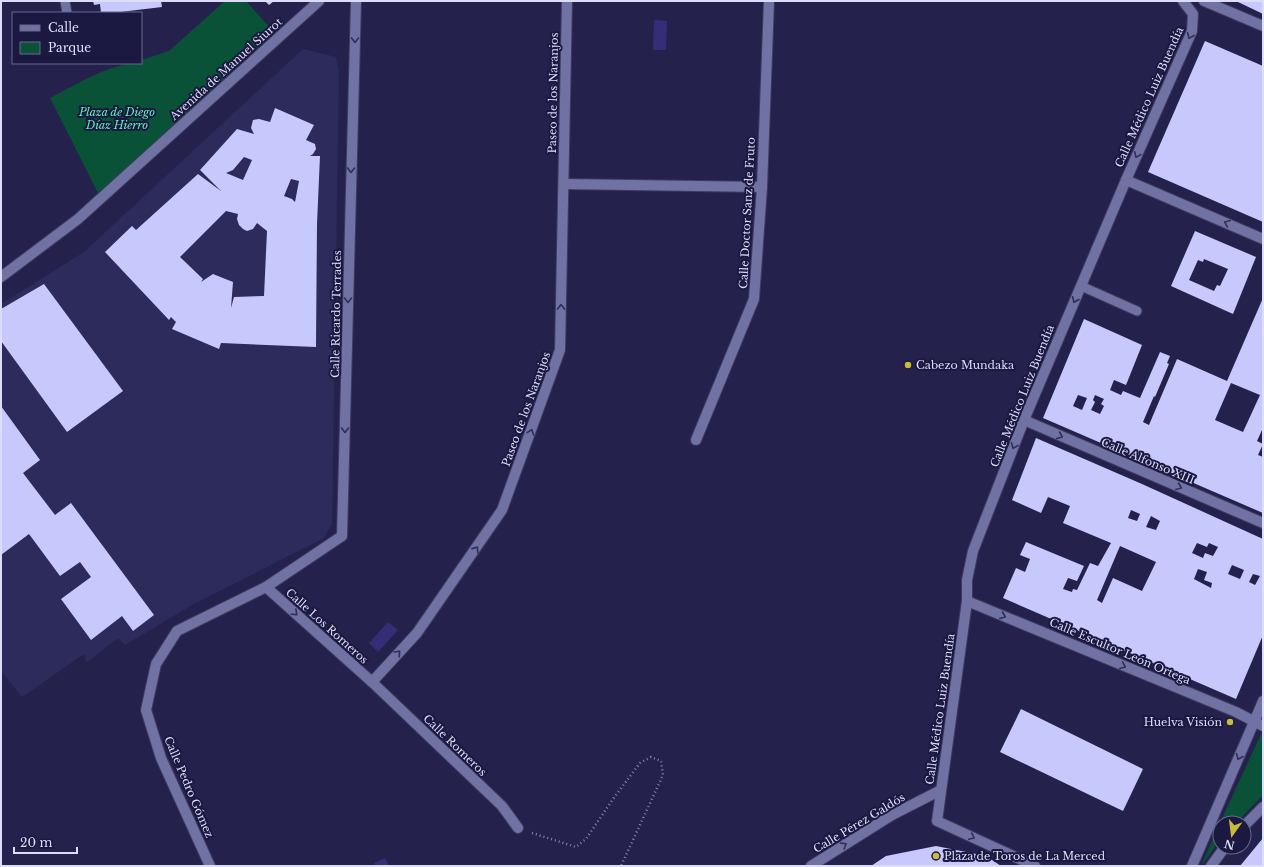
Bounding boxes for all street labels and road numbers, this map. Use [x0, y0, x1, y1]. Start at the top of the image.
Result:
street label: Avenida de Manuel Siurot [166, 14, 286, 124]
street label: Calle Médico Luiz Buendía [1112, 24, 1187, 169]
street label: Paseo de los Naranjos [545, 32, 561, 154]
street label: Calle Doctor Sanz de Fruto [736, 137, 758, 289]
street label: Calle Ricardo Terrades [328, 250, 344, 378]
street label: Calle Médico Luiz Buendía [987, 322, 1057, 469]
street label: Paseo de los Naranjos [499, 350, 553, 468]
street label: Calle Alfonso XIII [1099, 435, 1197, 487]
street label: Calle Los Romeros [283, 585, 371, 667]
street label: Calle Escultor León Ortega [1047, 615, 1193, 687]
street label: Calle Médico Luiz Buendía [922, 632, 958, 785]
street label: Calle Romeros [420, 711, 490, 779]
street label: Calle Pedro Gómez [161, 734, 217, 840]
street label: Calle Pérez Galdós [811, 790, 907, 856]

